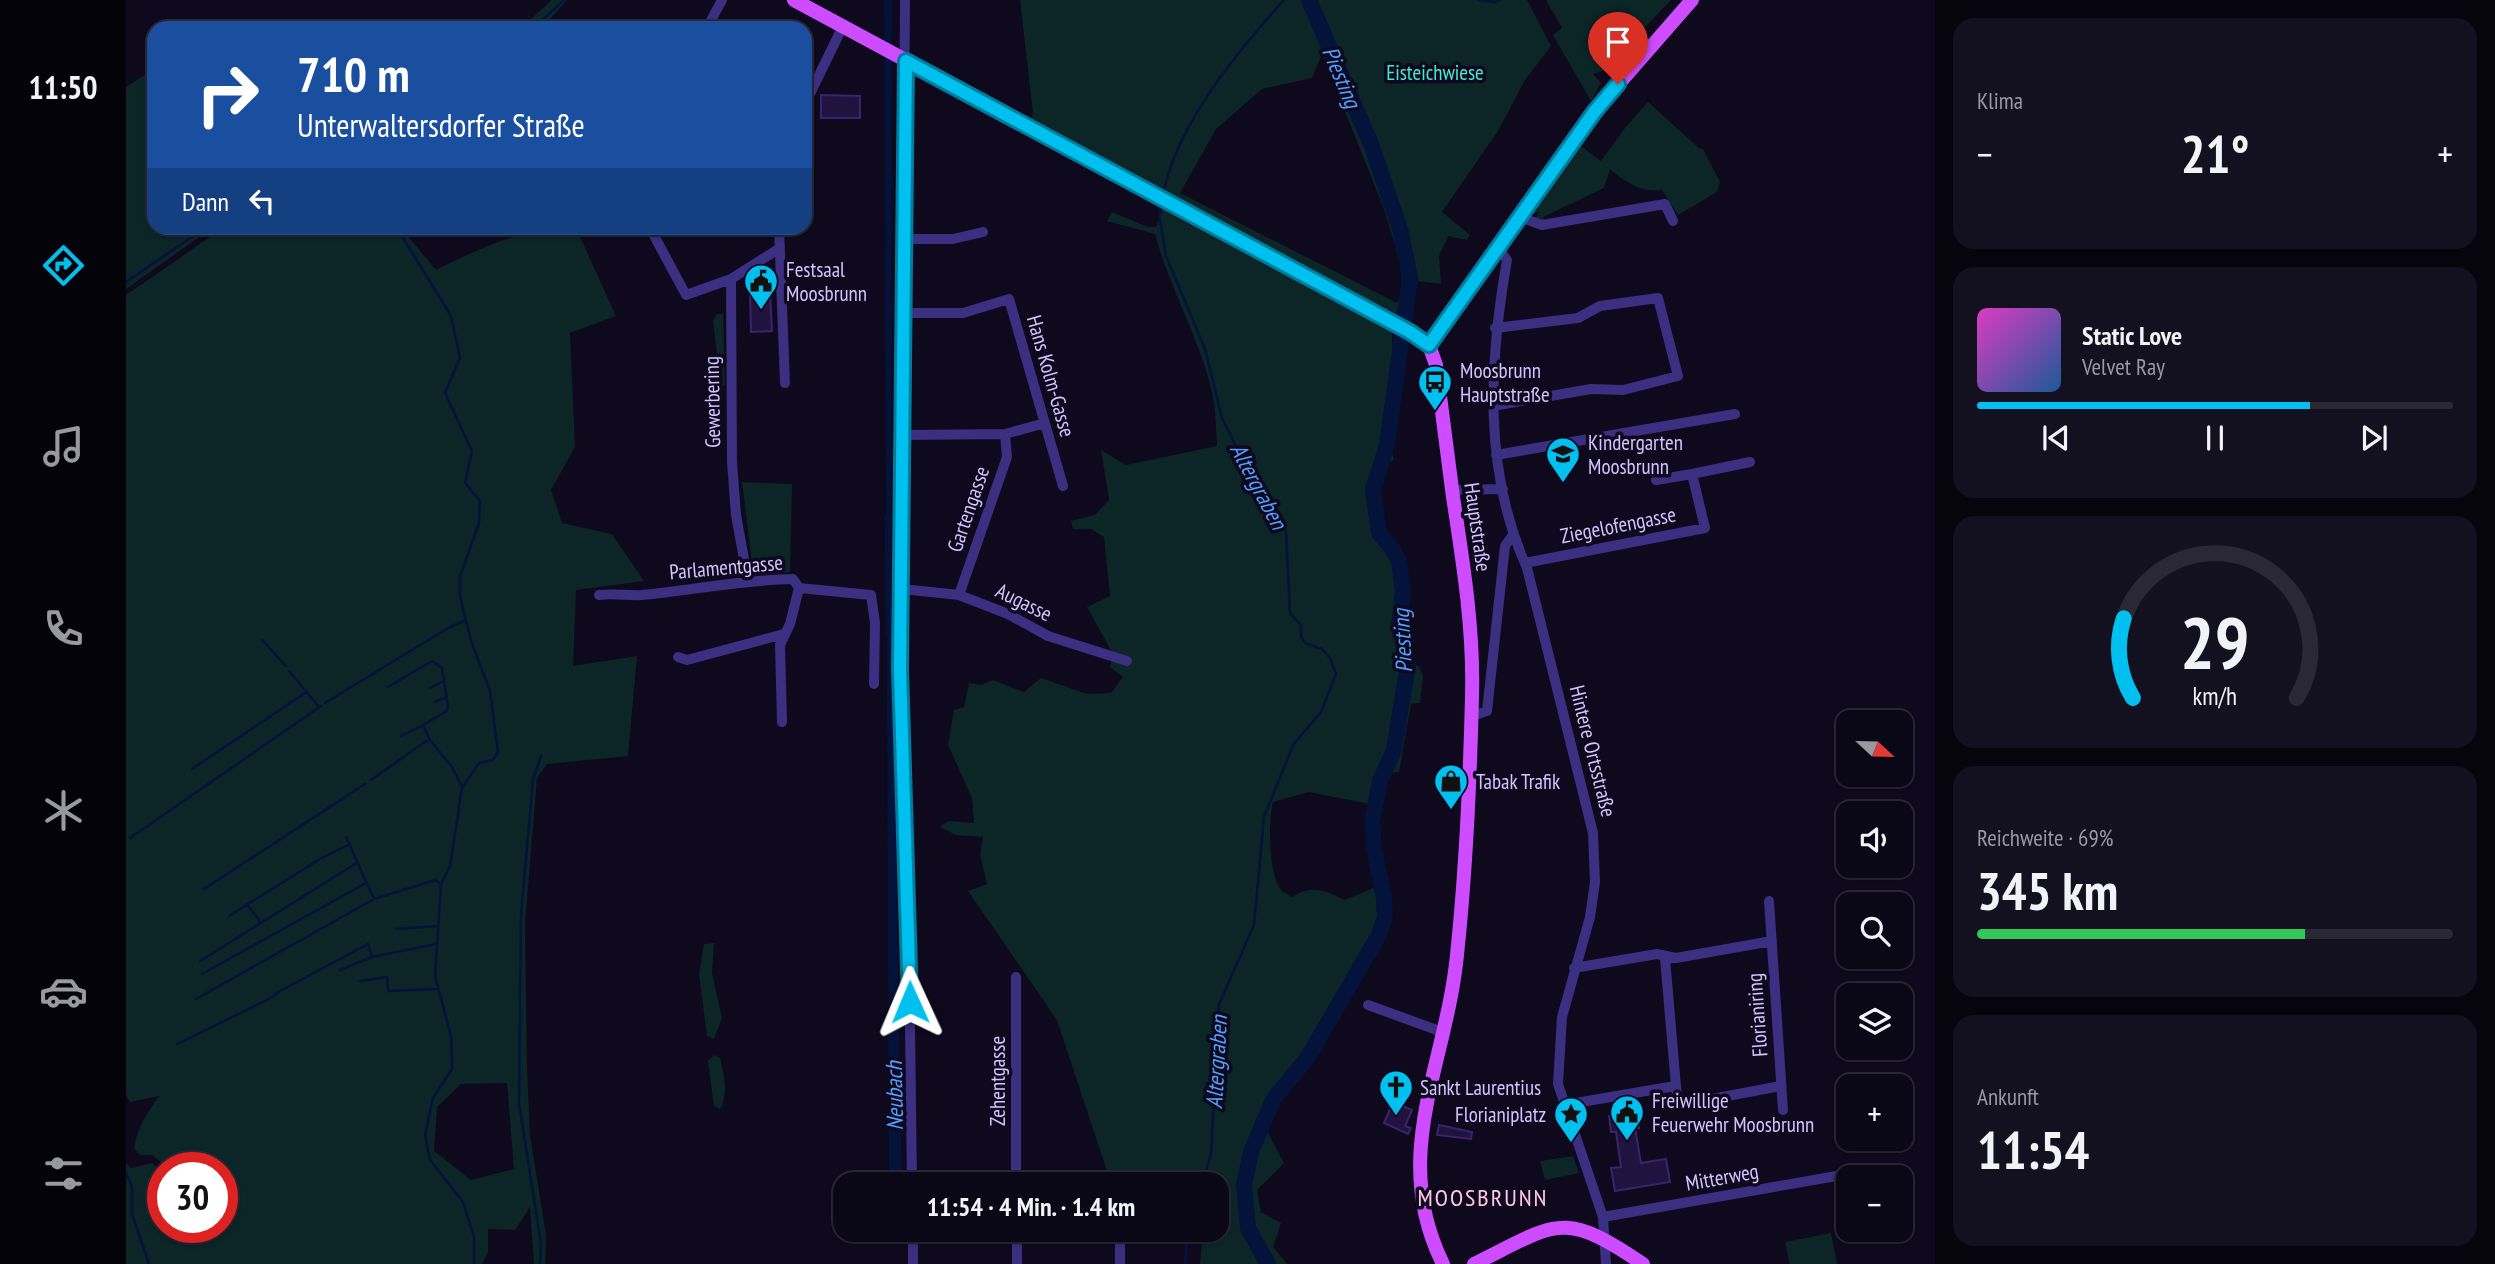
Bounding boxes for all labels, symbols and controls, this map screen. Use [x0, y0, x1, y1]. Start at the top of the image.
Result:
pin [1588, 12.0, 1648, 84]
icon: arrive [1599, 23, 1637, 61]
text: 710 m [297, 42, 410, 106]
water label: Piesting [1316, 42, 1369, 114]
icon: right [182, 49, 273, 140]
park label: Eisteichwiese [1386, 59, 1484, 86]
text: 11:50 [28, 66, 98, 108]
text: Klima [1977, 86, 2023, 115]
text: Unterwaltersdorfer Straße [297, 104, 585, 146]
text: 21° [2181, 120, 2249, 187]
text: − [1977, 129, 1993, 178]
text: + [2437, 129, 2453, 178]
icon: left [243, 182, 281, 220]
text: Dann [182, 185, 229, 218]
icon: directions [39, 241, 88, 290]
place label: Festsaal Moosbrunn [786, 256, 867, 307]
public building icon: Festsaal Moosbrunn [742, 262, 780, 311]
street label: Hans Kolm-Gasse [1021, 312, 1081, 440]
text: Static Love [2082, 319, 2182, 352]
text: Velvet Ray [2082, 352, 2165, 381]
street label: Gewerbering [698, 356, 726, 448]
place label: Moosbrunn Hauptstraße [1460, 357, 1550, 408]
bus stop icon: Moosbrunn Hauptstraße [1416, 363, 1454, 412]
icon: previous [2037, 419, 2075, 457]
icon: pause [2196, 419, 2234, 457]
icon: next [2355, 419, 2393, 457]
icon: music [39, 422, 88, 471]
place label: Kindergarten Moosbrunn [1588, 429, 1683, 480]
school or university icon: Kindergarten Moosbrunn [1544, 435, 1582, 484]
water label: Altergraben [1224, 438, 1295, 536]
street label: Gartengasse [941, 463, 995, 555]
street label: Hauptstraße [1458, 481, 1498, 573]
street label: Ziegelofengasse [1558, 501, 1678, 549]
street label: Parlamentgasse [668, 549, 784, 585]
street label: Augasse [991, 577, 1057, 627]
text: 29 [2180, 594, 2250, 688]
icon: phone [39, 604, 88, 653]
water label: Piesting [1386, 606, 1418, 674]
text: km/h [2193, 680, 2237, 712]
street label: Hintere Ortsstraße [1564, 682, 1622, 820]
north arrow [1836, 710, 1913, 788]
map controls [1836, 710, 1913, 1242]
shop icon: Tabak Trafik [1432, 762, 1470, 811]
place label: Tabak Trafik [1476, 768, 1560, 795]
icon: climate [39, 786, 88, 835]
button: sound [1836, 801, 1913, 878]
text: Reichweite · 69% [1977, 823, 2113, 852]
text: 345 km [1977, 857, 2118, 924]
button: search [1836, 892, 1913, 969]
position arrow [873, 965, 947, 1039]
icon: car [39, 967, 88, 1016]
street label: Florianiring [1741, 972, 1773, 1058]
button: layers [1836, 983, 1913, 1060]
water label: Altergraben [1199, 1013, 1233, 1109]
street label: Zehentgasse [984, 1036, 1011, 1126]
water label: Neubach [879, 1059, 909, 1131]
church icon: Sankt Laurentius [1377, 1068, 1415, 1117]
place label: Sankt Laurentius [1420, 1074, 1541, 1101]
button: + [1836, 1074, 1913, 1151]
text: Ankunft [1977, 1082, 2039, 1111]
place label: Freiwillige Feuerwehr Moosbrunn [1652, 1087, 1814, 1138]
public building icon: Freiwillige Feuerwehr Moosbrunn [1608, 1093, 1646, 1142]
place icon: Florianiplatz [1552, 1095, 1590, 1144]
place label: Florianiplatz [1455, 1101, 1546, 1128]
text: 11:54 [1977, 1116, 2089, 1183]
icon: filters [39, 1149, 88, 1198]
speed limit sign: 30 [147, 1152, 238, 1243]
street label: Mitterweg [1683, 1157, 1761, 1197]
button: − [1836, 1165, 1913, 1242]
district label: MOOSBRUNN [1417, 1182, 1549, 1213]
text: 11:54 · 4 Min. · 1.4 km [927, 1190, 1135, 1223]

